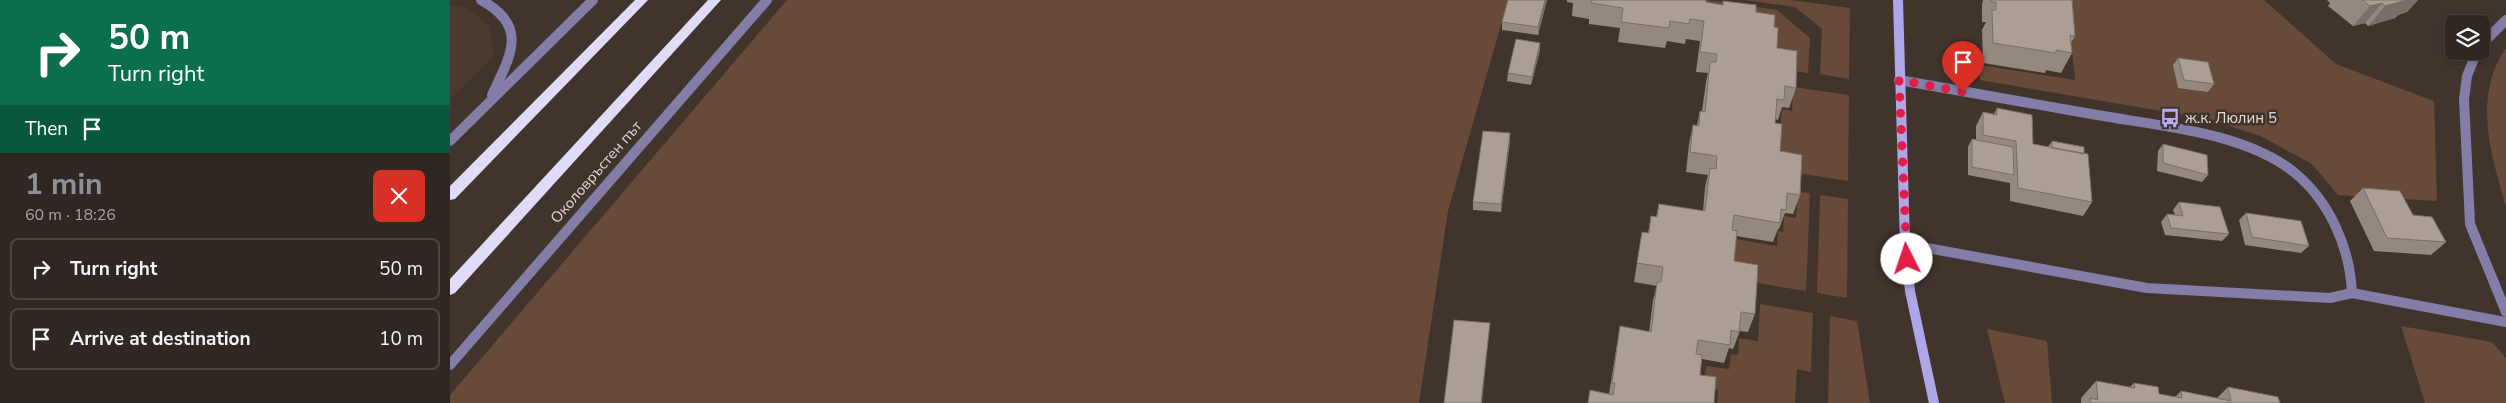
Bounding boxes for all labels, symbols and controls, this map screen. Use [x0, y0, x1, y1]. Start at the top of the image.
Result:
text: 50 m [108, 14, 190, 61]
map controls [2445, 15, 2490, 60]
button: layers [2445, 15, 2490, 60]
icon: right [25, 20, 90, 85]
pin [1942, 41, 1984, 92]
icon: arrive [1949, 48, 1977, 76]
text: Turn right [108, 59, 204, 89]
bus stop icon: ж.к. Люлин 5 [2159, 107, 2181, 129]
place label: ж.к. Люлин 5 [2185, 108, 2277, 128]
icon: arrive [78, 115, 106, 143]
text: Then [25, 116, 68, 142]
street label: Околовръстен път [546, 116, 646, 228]
text: 1 min [25, 164, 103, 205]
button: close [373, 170, 425, 222]
text: 60 m · 18:26 [25, 204, 116, 226]
position arrow [1880, 232, 1932, 284]
icon: right [27, 255, 55, 283]
text: Turn right [70, 256, 157, 282]
text: 50 m [379, 256, 423, 282]
icon: arrive [27, 325, 55, 353]
text: Arrive at destination [70, 326, 251, 352]
text: 10 m [379, 326, 423, 352]

